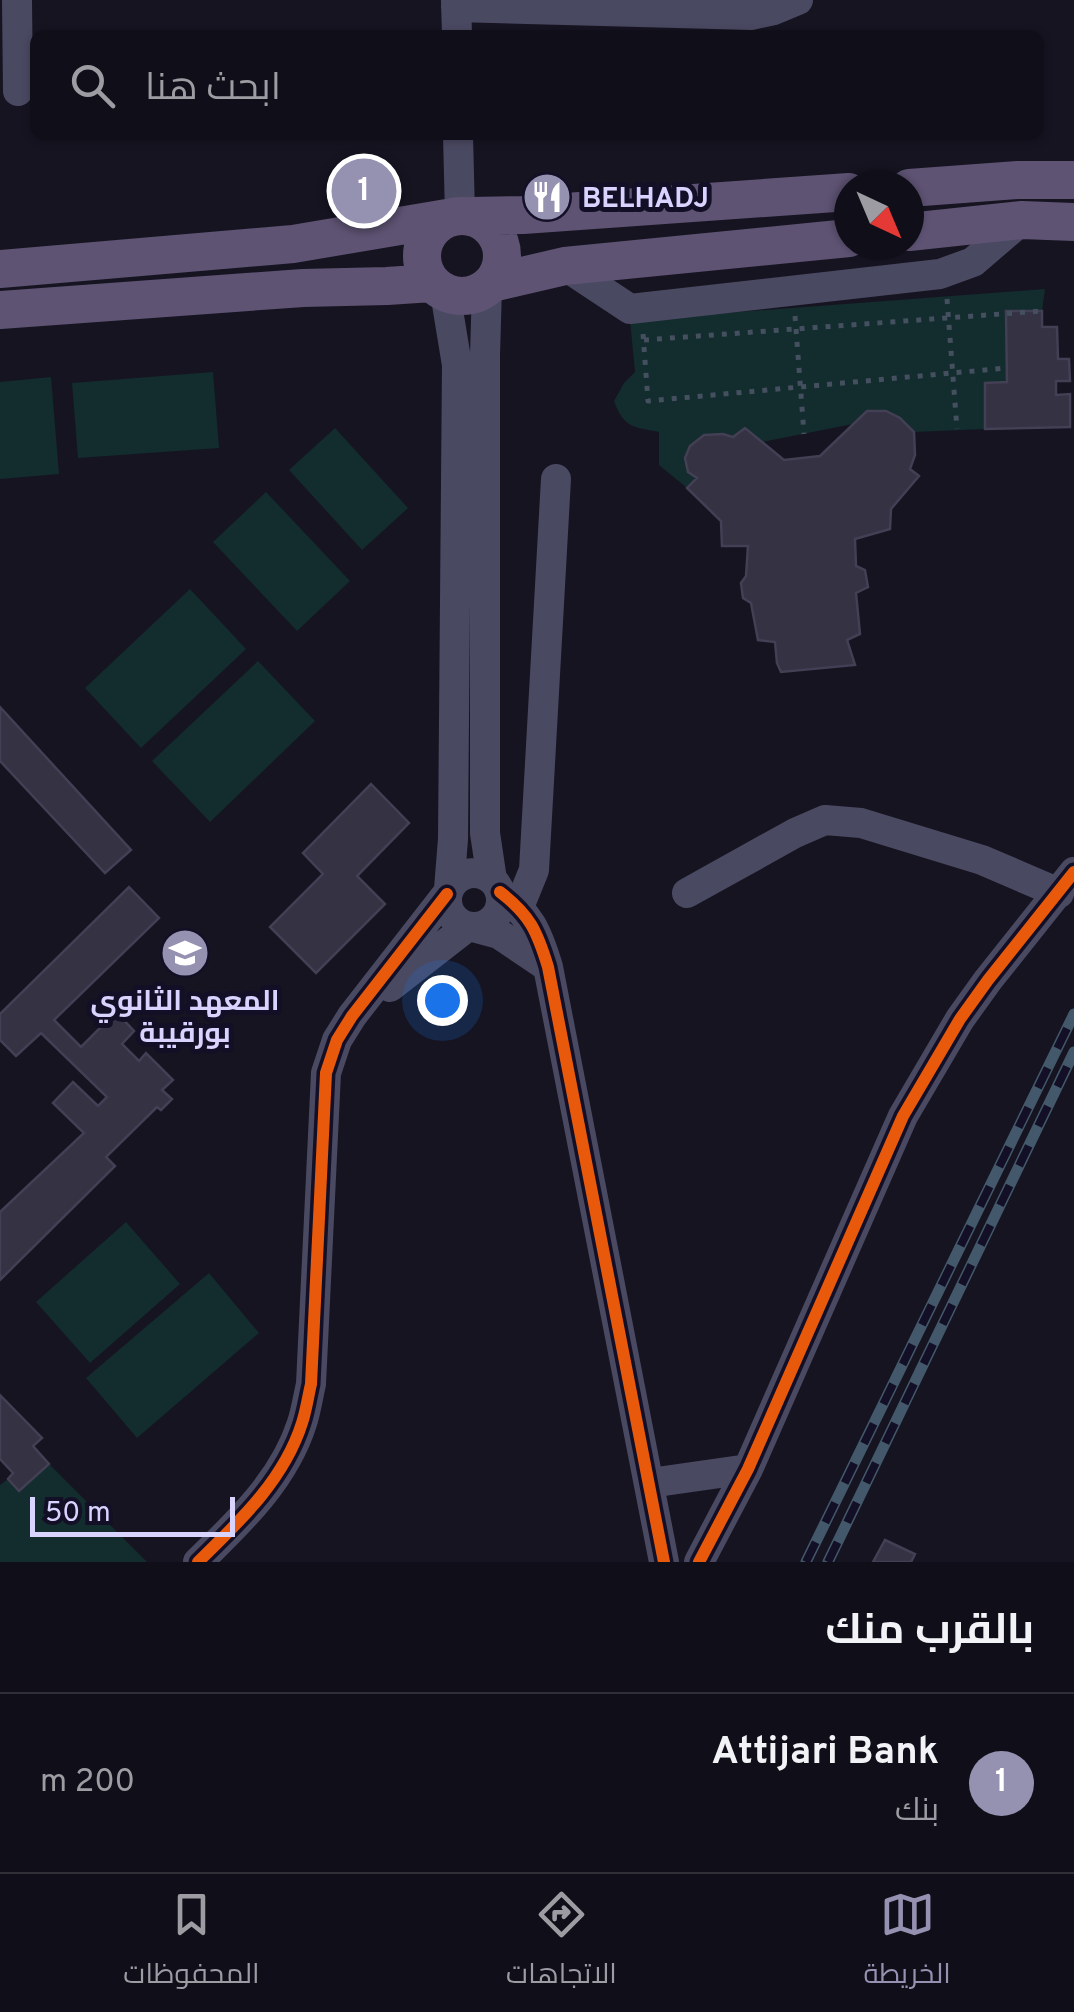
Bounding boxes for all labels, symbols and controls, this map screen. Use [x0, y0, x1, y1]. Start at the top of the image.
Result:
search box [30, 30, 1044, 140]
icon: search [65, 58, 120, 113]
text: ابحث هنا [145, 65, 281, 114]
pin: 1 [332, 154, 396, 228]
north arrow [834, 170, 924, 260]
restaurant icon: BELHADJ [521, 171, 573, 223]
place label: BELHADJ [582, 182, 709, 218]
school or university icon: المعهد الثانوي بورقيبة [159, 927, 211, 979]
your location [417, 975, 468, 1026]
place label: المعهد الثانوي بورقيبة [91, 985, 279, 1053]
scale bar [30, 1492, 235, 1536]
text: 50 m [45, 1496, 111, 1532]
text: بالقرب منك [825, 1606, 1034, 1659]
text: Attijari Bank [711, 1729, 939, 1778]
text: 200 m [40, 1763, 135, 1803]
text: 1 [995, 1763, 1008, 1803]
text: بنك [895, 1792, 939, 1832]
tab: المحفوظات [123, 1887, 260, 1999]
tab: الاتجاهات [506, 1887, 617, 1999]
tab: الخريطة [863, 1887, 951, 1999]

